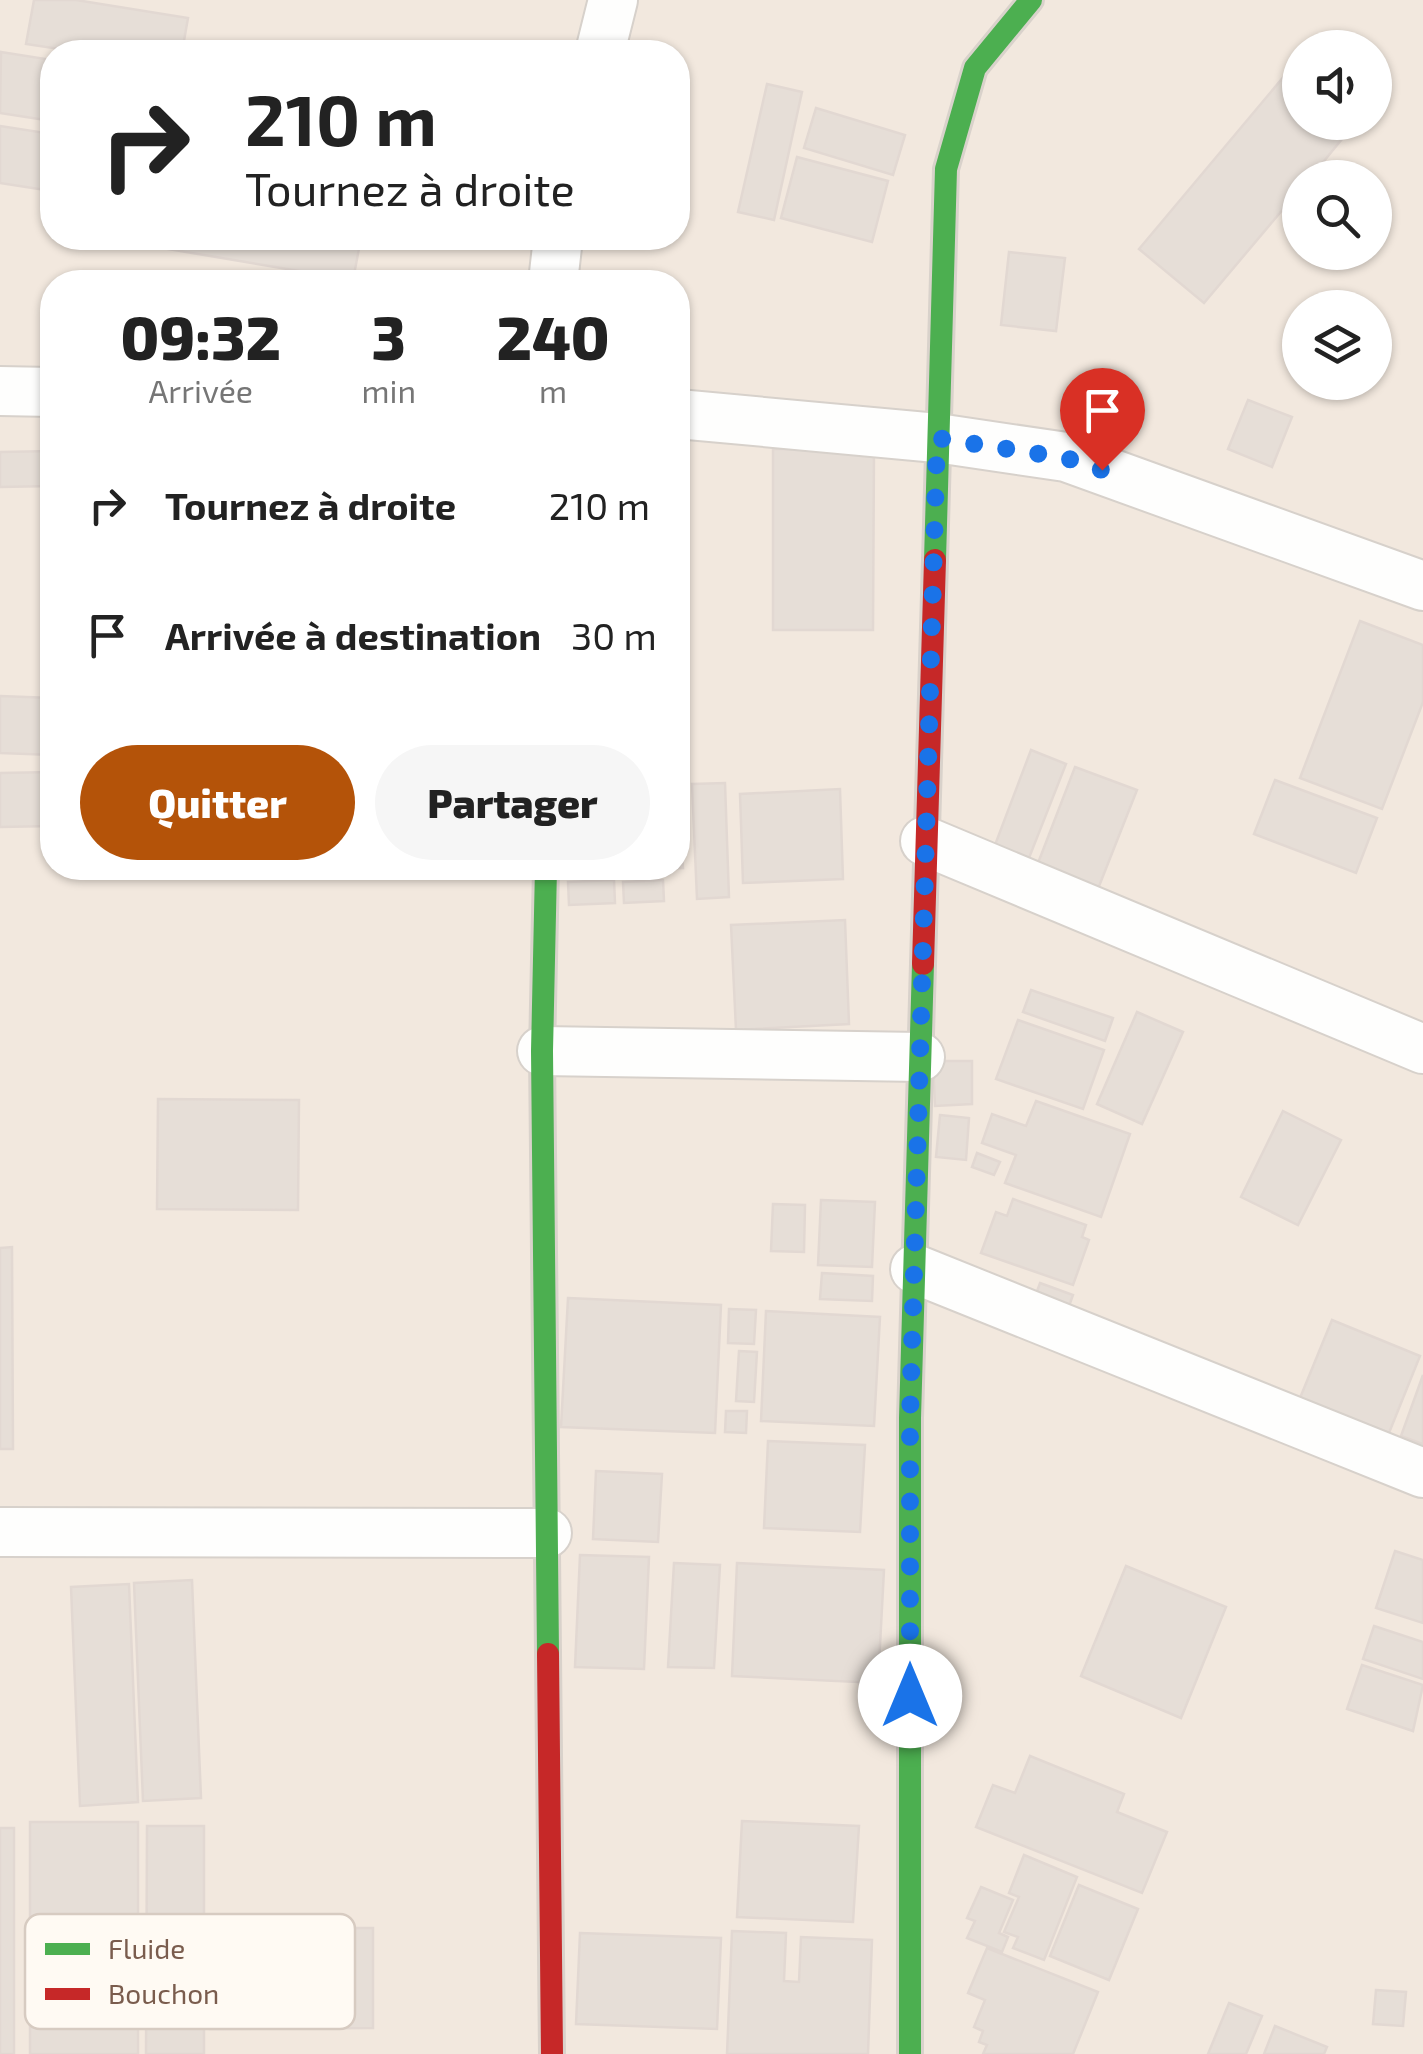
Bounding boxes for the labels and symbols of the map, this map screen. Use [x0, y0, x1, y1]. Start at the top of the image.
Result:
pin [1060, 368, 1145, 471]
position arrow [858, 1644, 962, 1748]
legend [25, 1914, 355, 2029]
text: Fluide [108, 1931, 185, 1965]
text: Bouchon [108, 1976, 219, 2010]

